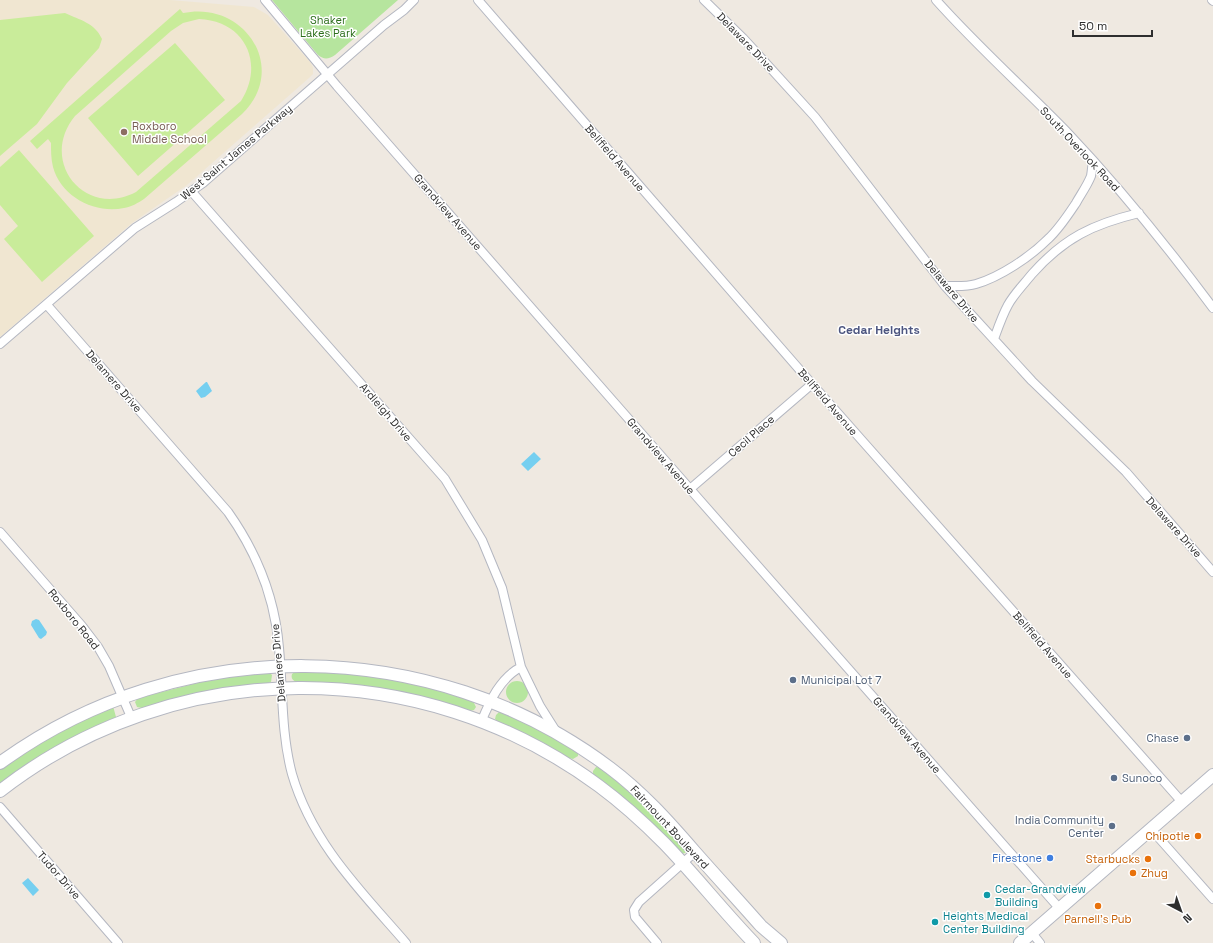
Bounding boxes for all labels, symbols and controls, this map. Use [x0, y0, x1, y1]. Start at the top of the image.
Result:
street label: Delaware Drive [714, 9, 778, 75]
scale bar [1073, 12, 1152, 38]
park label: Shaker Lakes Park [300, 13, 356, 40]
text: 50 m [1079, 18, 1107, 34]
street label: West Saint James Parkway [177, 101, 295, 203]
street label: South Overlook Road [1037, 104, 1123, 194]
place label: Roxboro Middle School [132, 119, 207, 146]
street label: Bellfield Avenue [582, 122, 648, 194]
marker: Roxboro Middle School [119, 127, 129, 137]
street label: Grandview Avenue [411, 171, 485, 253]
street label: Delaware Drive [922, 257, 982, 325]
district label: Cedar Heights [838, 322, 920, 338]
street label: Delamere Drive [83, 347, 145, 415]
street label: Bellfield Avenue [795, 366, 861, 438]
street label: Ardleigh Drive [357, 380, 415, 444]
street label: Cecil Place [725, 412, 777, 460]
street label: Grandview Avenue [624, 415, 698, 497]
street label: Delaware Drive [1143, 494, 1205, 560]
street label: Roxboro Road [45, 586, 103, 652]
street label: Bellfield Avenue [1010, 609, 1076, 681]
street label: Delamere Drive [268, 623, 288, 703]
place label: Municipal Lot 7 [801, 673, 882, 687]
marker: Municipal Lot 7 [788, 675, 798, 685]
street label: Grandview Avenue [870, 694, 944, 776]
place label: Chase [1147, 731, 1179, 745]
marker: Chase [1182, 733, 1192, 743]
place label: Sunoco [1122, 771, 1163, 785]
marker: Sunoco [1109, 773, 1119, 783]
street label: Fairmount Boulevard [628, 782, 712, 872]
place label: India Community Center [1015, 813, 1104, 840]
marker: India Community Center [1107, 821, 1117, 831]
place label: Chipotle [1146, 829, 1190, 843]
marker: Chipotle [1193, 831, 1203, 841]
street label: Tudor Drive [34, 848, 84, 902]
place label: Firestone [992, 851, 1042, 865]
place label: Starbucks [1086, 852, 1140, 866]
marker: Firestone [1045, 853, 1055, 863]
marker: Starbucks [1143, 854, 1153, 864]
place label: Zhug [1141, 866, 1168, 880]
marker: Zhug [1128, 868, 1138, 878]
place label: Cedar-Grandview Building [995, 882, 1086, 909]
marker: Cedar-Grandview Building [982, 890, 992, 900]
north arrow [1161, 891, 1201, 931]
marker: Parnell's Pub [1093, 901, 1103, 911]
place label: Heights Medical Center Building [943, 909, 1028, 936]
text: N [1180, 911, 1195, 926]
place label: Parnell's Pub [1064, 912, 1132, 926]
marker: Heights Medical Center Building [930, 917, 940, 927]

